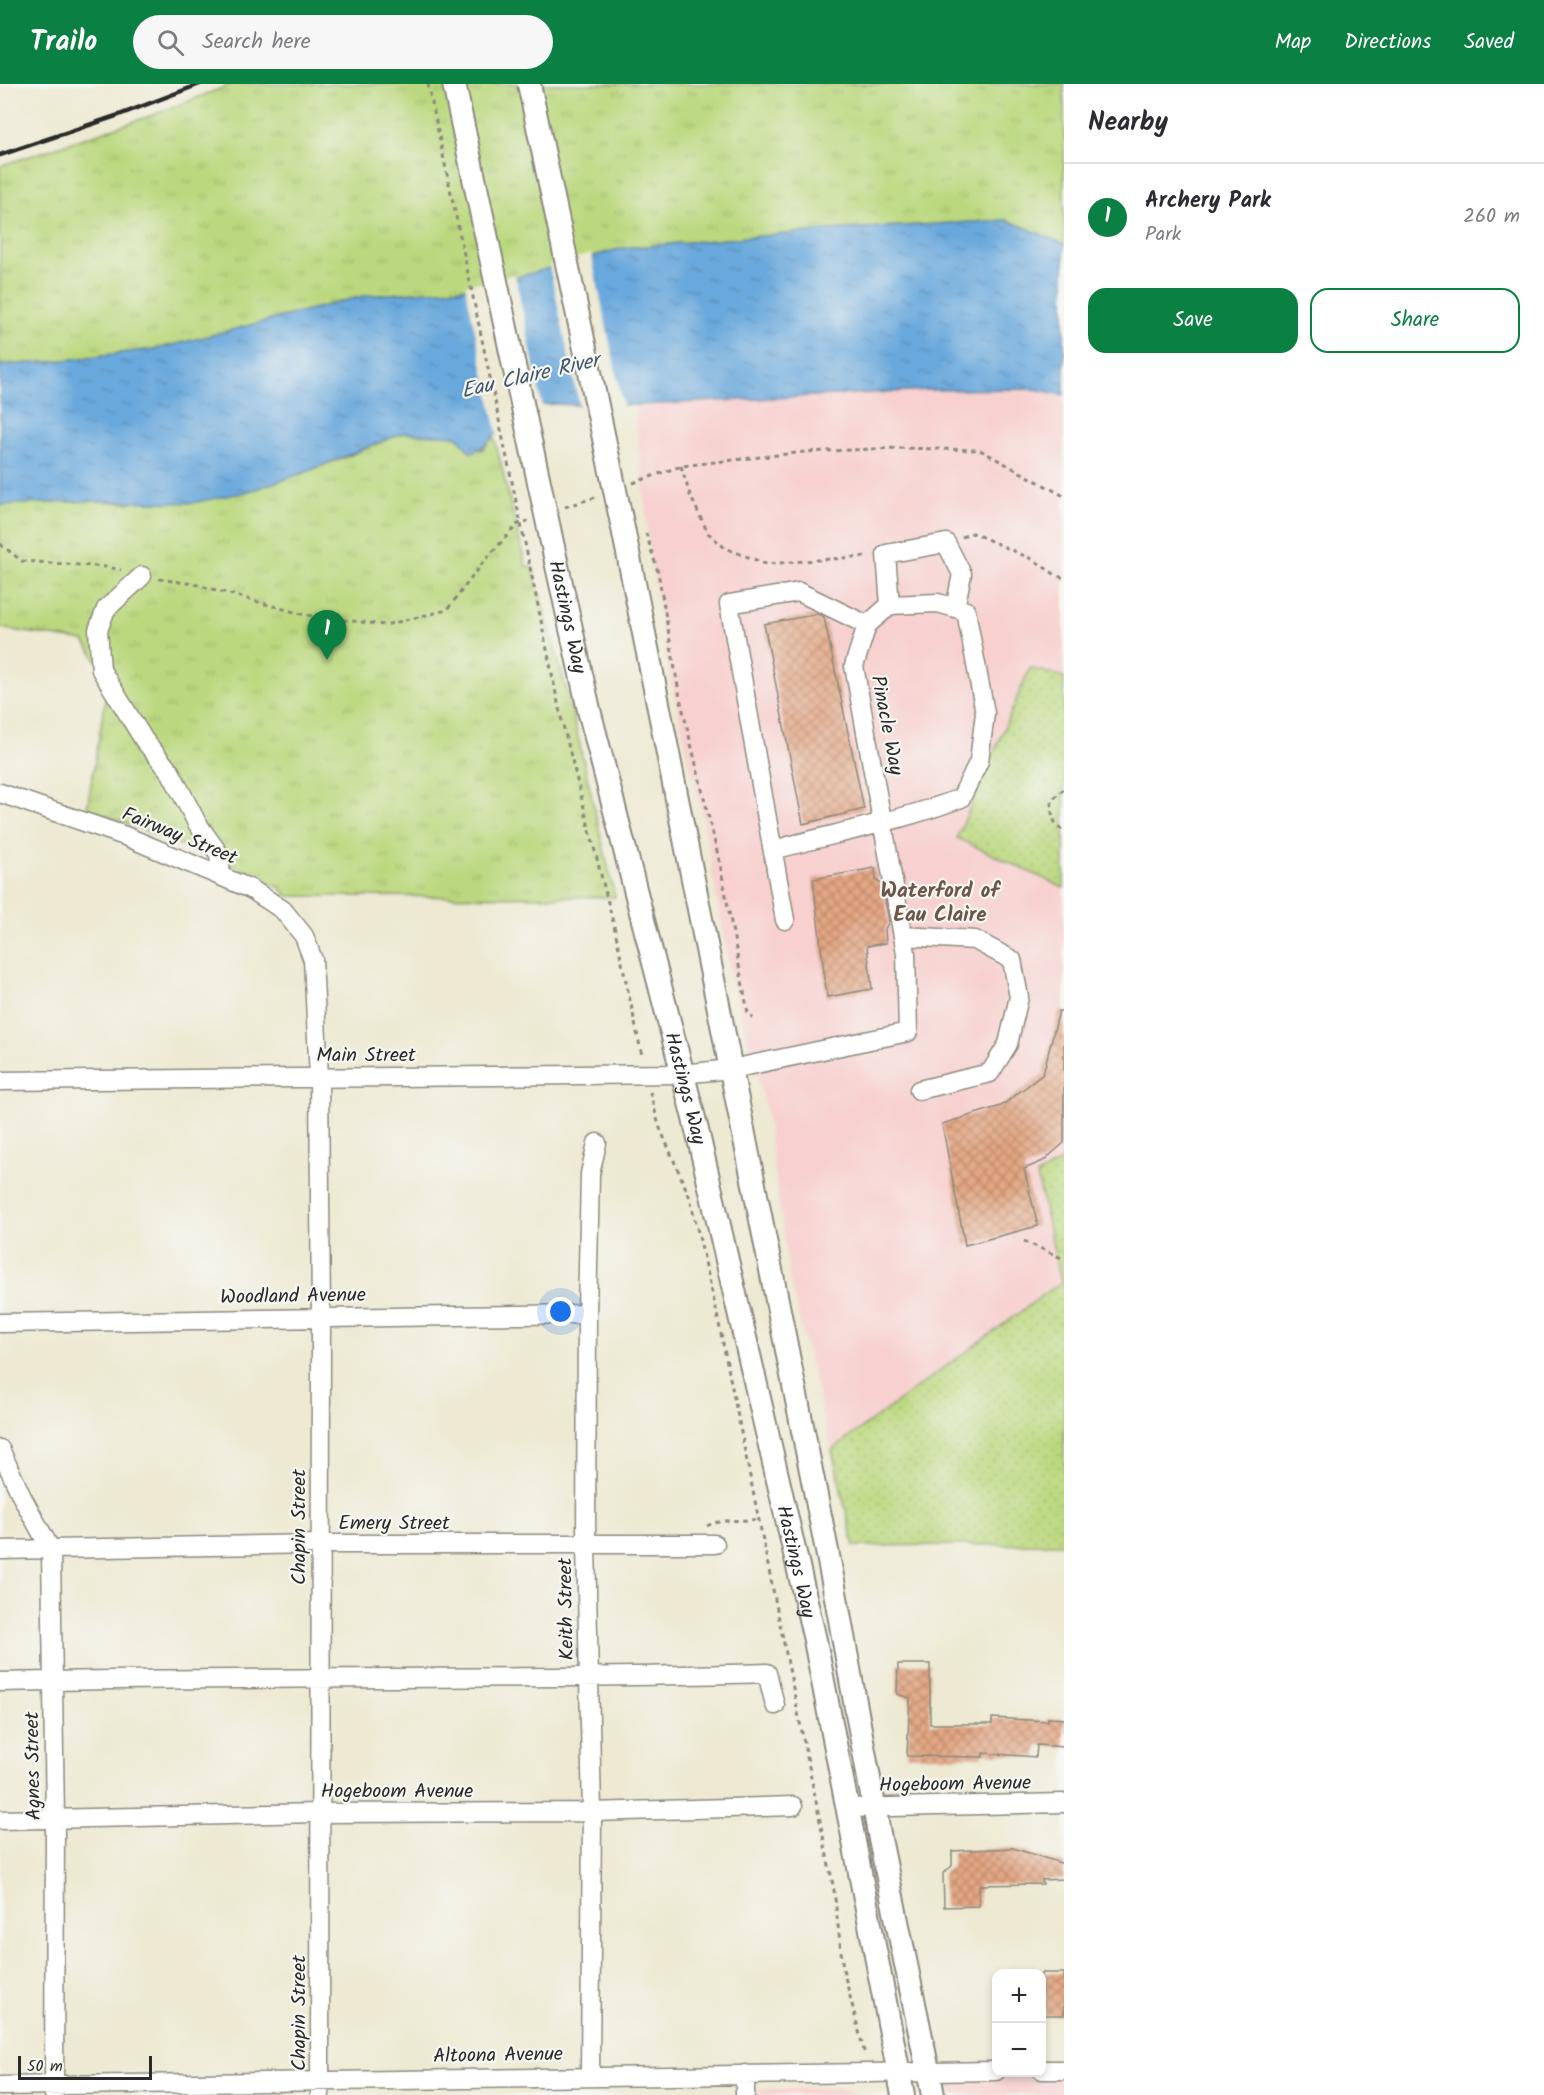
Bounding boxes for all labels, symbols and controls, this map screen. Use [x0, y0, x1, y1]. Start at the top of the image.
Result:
search box [133, 15, 553, 69]
text: Trailo [30, 20, 97, 65]
text: Search here [202, 25, 311, 60]
icon: search [154, 26, 187, 59]
text: Map [1275, 26, 1311, 59]
text: Directions [1344, 26, 1431, 59]
text: Saved [1464, 26, 1514, 59]
text: Nearby [1088, 102, 1168, 144]
text: Archery Park [1145, 184, 1271, 219]
text: 1 [1104, 201, 1111, 233]
text: 260 m [1463, 201, 1520, 233]
text: Park [1145, 219, 1181, 251]
button: Save [1088, 288, 1298, 353]
button: Share [1310, 288, 1520, 353]
water label: Eau Claire River [458, 344, 606, 408]
street label: Hastings Way [538, 557, 595, 677]
pin: 1 [308, 610, 346, 660]
street label: Pinacle Way [861, 673, 911, 779]
street label: Fairway Street [117, 799, 242, 875]
district label: Waterford of Eau Claire [881, 875, 1001, 932]
street label: Hastings Way [654, 1029, 714, 1149]
street label: Main Street [316, 1040, 416, 1072]
street label: Woodland Avenue [220, 1280, 366, 1314]
your location [546, 1297, 575, 1326]
street label: Chapin Street [284, 1469, 316, 1585]
street label: Hastings Way [766, 1502, 824, 1622]
street label: Emery Street [338, 1508, 450, 1540]
street label: Keith Street [550, 1557, 584, 1661]
street label: Agnes Street [17, 1711, 51, 1821]
street label: Hogeboom Avenue [879, 1768, 1032, 1802]
street label: Hogeboom Avenue [321, 1776, 473, 1808]
street label: Chapin Street [284, 1955, 316, 2071]
map controls [992, 1969, 1046, 2077]
button: + [992, 1969, 1046, 2023]
button: − [992, 2023, 1046, 2077]
street label: Altoona Avenue [433, 2039, 563, 2073]
scale bar [18, 2053, 152, 2080]
text: 50 m [27, 2054, 63, 2079]

